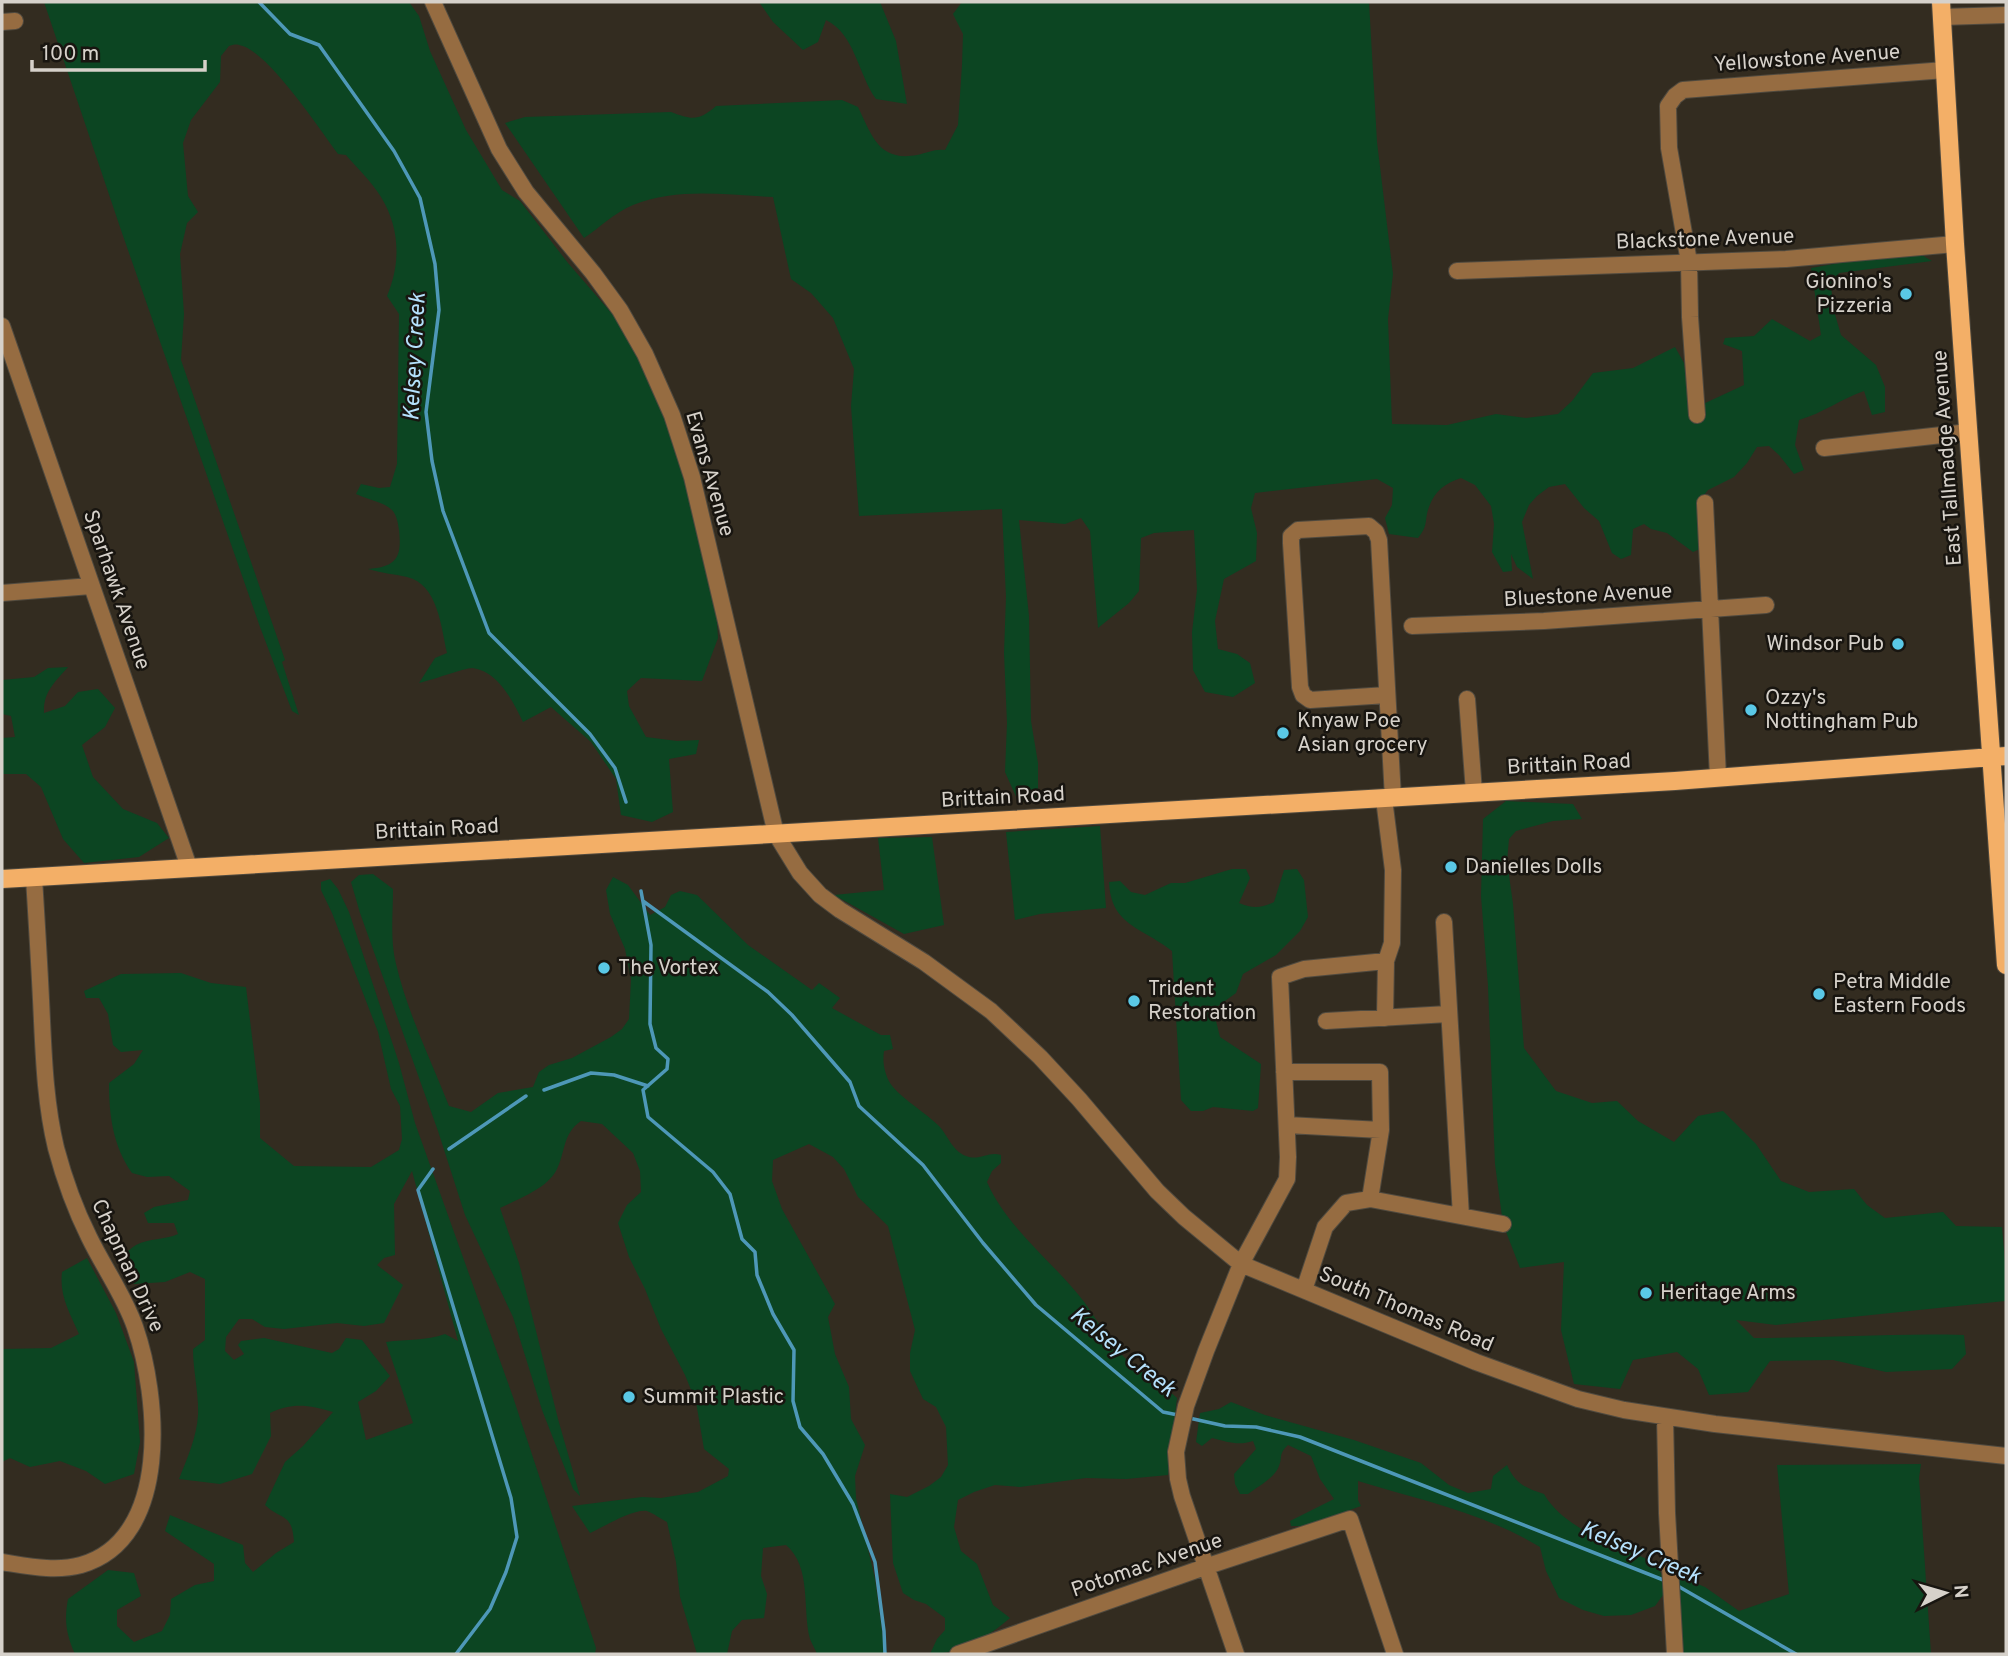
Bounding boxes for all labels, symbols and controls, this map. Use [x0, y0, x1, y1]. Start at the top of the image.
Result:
scale bar [32, 28, 205, 72]
street label: Yellowstone Avenue [1713, 39, 1901, 79]
text: 100 m [42, 41, 99, 68]
street label: Blackstone Avenue [1615, 223, 1795, 257]
place label: Gionino's Pizzeria [1805, 269, 1892, 320]
marker: Gionino's Pizzeria [1898, 286, 1914, 302]
water label: Kelsey Creek [398, 292, 434, 422]
street label: East Tallmadge Avenue [1927, 349, 1969, 567]
street label: Evans Avenue [678, 408, 740, 540]
street label: Sparhawk Avenue [76, 506, 156, 674]
street label: Bluestone Avenue [1503, 578, 1673, 614]
place label: Windsor Pub [1766, 631, 1884, 658]
marker: Windsor Pub [1890, 636, 1906, 652]
place label: Ozzy's Nottingham Pub [1765, 685, 1918, 736]
marker: Ozzy's Nottingham Pub [1743, 702, 1759, 718]
place label: Knyaw Poe Asian grocery [1297, 708, 1428, 759]
marker: Knyaw Poe Asian grocery [1275, 725, 1291, 741]
street label: Brittain Road [1506, 748, 1632, 782]
street label: Brittain Road [940, 781, 1066, 815]
street label: Brittain Road [374, 813, 500, 847]
place label: Danielles Dolls [1465, 854, 1602, 881]
marker: Danielles Dolls [1443, 859, 1459, 875]
place label: The Vortex [618, 955, 719, 982]
marker: The Vortex [596, 960, 612, 976]
place label: Petra Middle Eastern Foods [1833, 969, 1966, 1020]
place label: Trident Restoration [1148, 976, 1256, 1027]
marker: Petra Middle Eastern Foods [1811, 986, 1827, 1002]
marker: Trident Restoration [1126, 993, 1142, 1009]
street label: Chapman Drive [84, 1195, 170, 1337]
street label: South Thomas Road [1314, 1261, 1498, 1359]
place label: Heritage Arms [1660, 1280, 1796, 1307]
marker: Heritage Arms [1638, 1285, 1654, 1301]
water label: Kelsey Creek [1063, 1301, 1181, 1405]
place label: Summit Plastic [643, 1384, 784, 1411]
marker: Summit Plastic [621, 1389, 637, 1405]
water label: Kelsey Creek [1575, 1516, 1705, 1593]
street label: Potomac Avenue [1068, 1527, 1226, 1605]
north arrow [1910, 1558, 1980, 1628]
text: N [1947, 1584, 1972, 1600]

